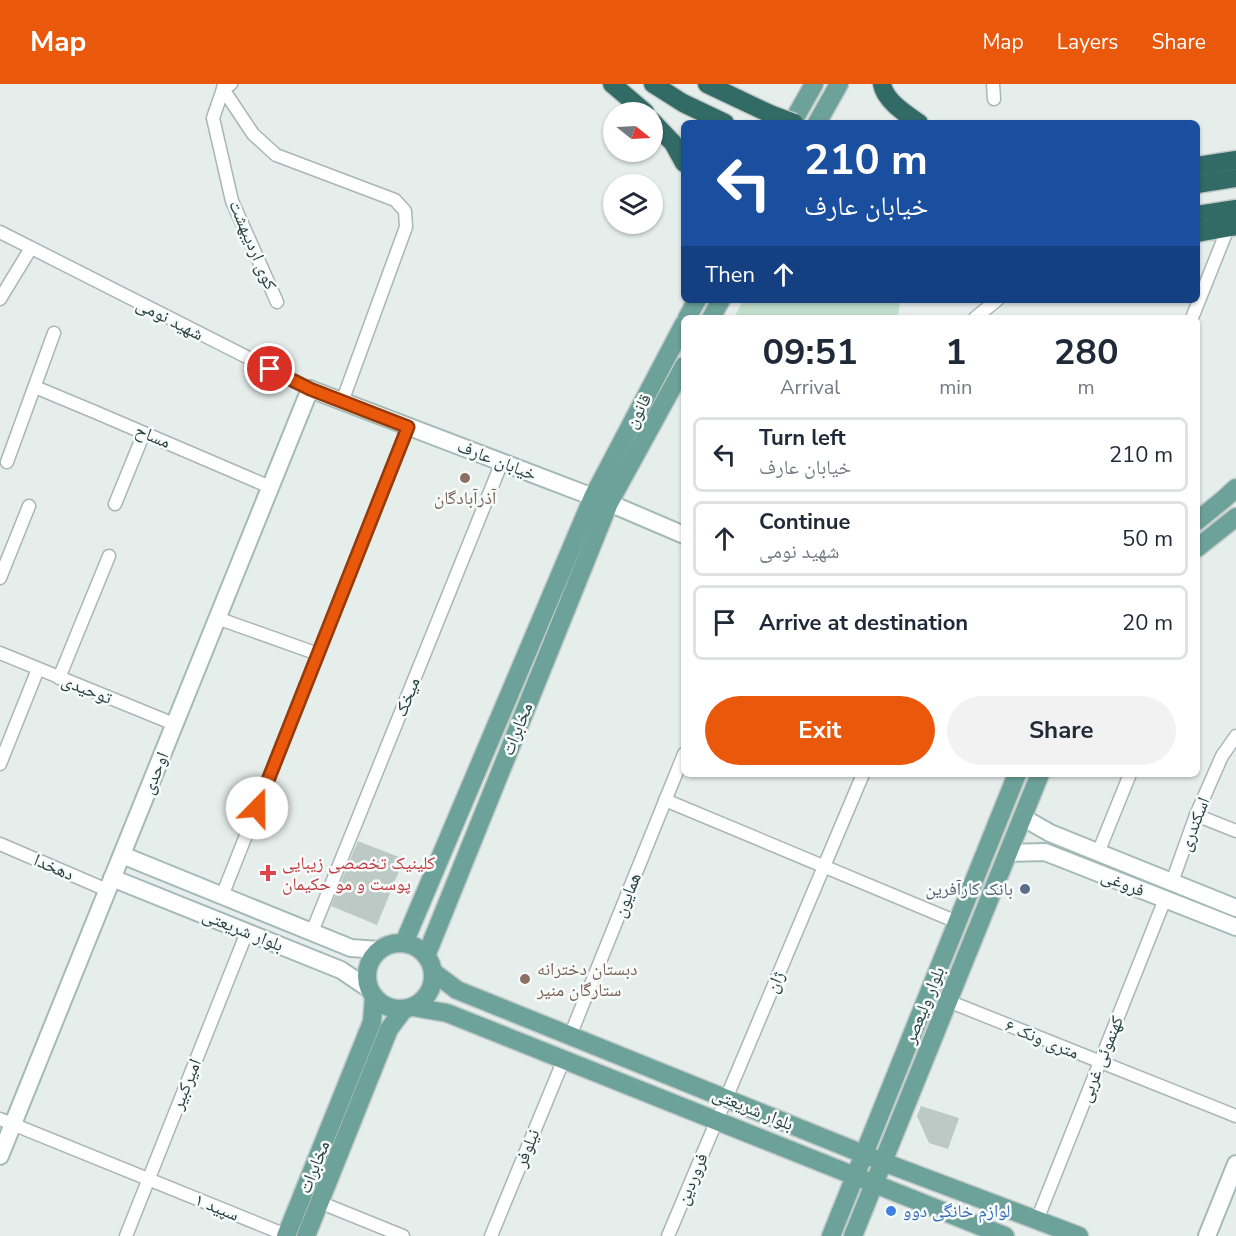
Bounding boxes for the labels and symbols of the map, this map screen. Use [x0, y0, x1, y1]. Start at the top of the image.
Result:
north arrow [603, 102, 663, 162]
street label: کوی اردیبهشت [223, 196, 283, 294]
street label: شهید نومی [132, 292, 208, 346]
pin [244, 343, 295, 394]
street label: قانون [619, 389, 657, 433]
street label: مساح [132, 418, 174, 454]
street label: خیابان عارف [454, 434, 540, 486]
marker: آذرآبادگان [458, 471, 472, 485]
place label: آذرآبادگان [434, 486, 497, 510]
street label: توحیدی [58, 668, 116, 710]
street label: میخک [388, 674, 426, 720]
street label: مخابرات [496, 699, 538, 759]
street label: اوحدی [136, 748, 174, 798]
position arrow [225, 776, 289, 840]
street label: اسکندری [1173, 793, 1215, 855]
street label: دهخدا [30, 848, 78, 886]
place label: کلینیک تخصصی زیبایی پوست و مو حکیمان [282, 851, 436, 896]
street label: فروغى [1098, 863, 1148, 903]
marker: کلینیک تخصصی زیبایی پوست و مو حکیمان [259, 864, 277, 882]
street label: همایون [607, 869, 647, 921]
place label: بانک کارآفرین [925, 877, 1013, 901]
marker: بانک کارآفرین [1018, 882, 1032, 896]
street label: بلوار شریعتى [199, 903, 287, 957]
place label: دبستان دخترانه ستارگان منیر [536, 957, 638, 1002]
street label: بلوار ولیعصر [897, 963, 950, 1048]
street label: ژان [760, 967, 790, 997]
marker: دبستان دخترانه ستارگان منیر [518, 972, 532, 986]
street label: کهنموئی غربی [1073, 1012, 1129, 1106]
street label: ۶ متری ونک [1001, 1013, 1083, 1065]
street label: امیرکبیر [165, 1055, 207, 1114]
street label: بلوار شریعتى [709, 1082, 797, 1136]
street label: نیلوفر [508, 1125, 545, 1172]
street label: مخابرات [293, 1137, 335, 1197]
street label: فروردین [670, 1149, 714, 1209]
street label: سپید ۱ [191, 1187, 243, 1227]
place label: لوازم خانگی دوو [903, 1199, 1010, 1223]
marker: لوازم خانگی دوو [884, 1204, 898, 1218]

